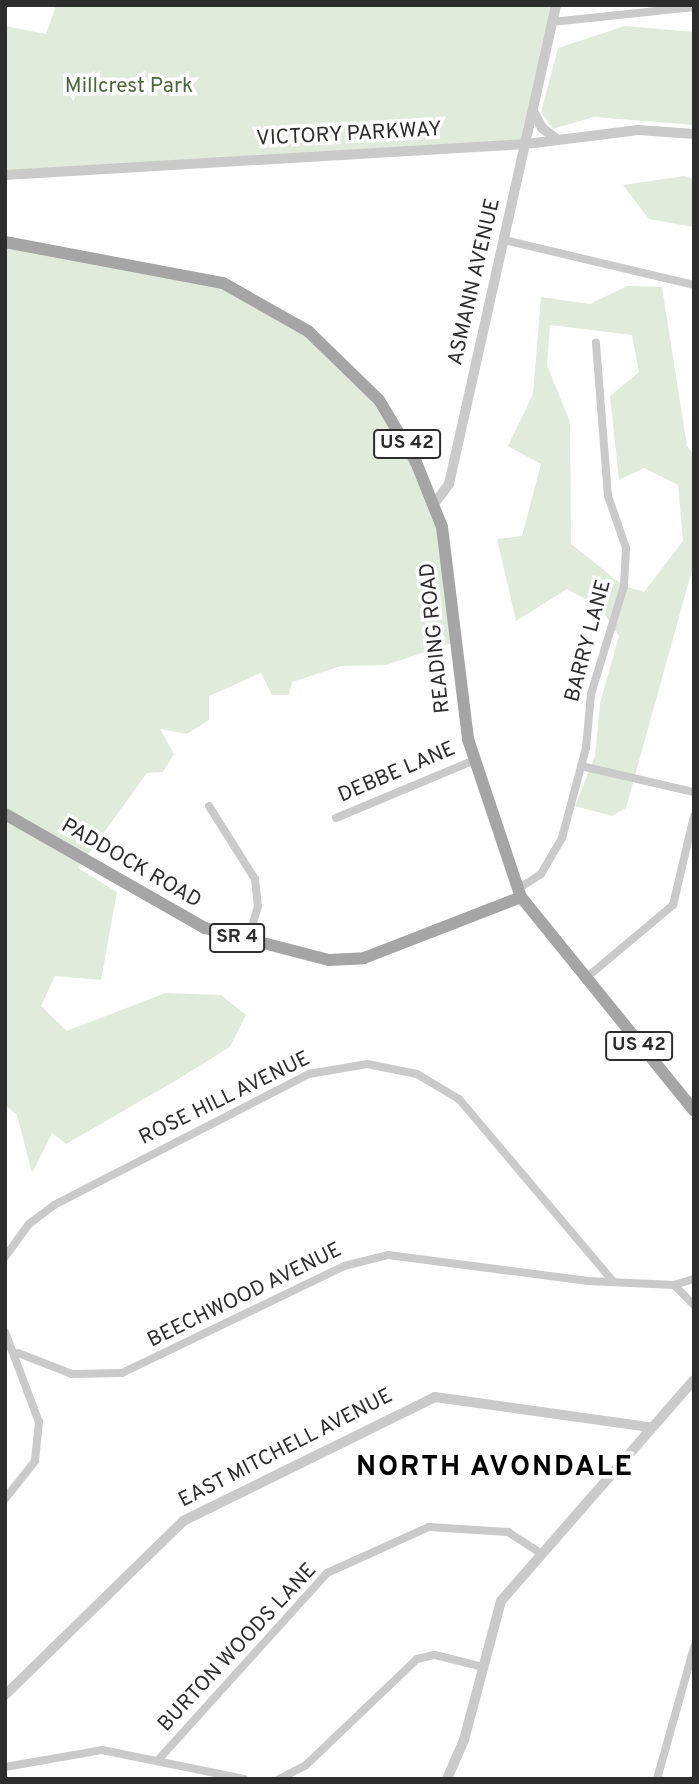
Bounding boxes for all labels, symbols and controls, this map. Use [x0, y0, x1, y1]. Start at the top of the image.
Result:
park label: Millcrest Park [65, 74, 193, 100]
street label: VICTORY PARKWAY [255, 118, 443, 152]
street label: ASMANN AVENUE [443, 196, 507, 368]
road number: US 42 [372, 428, 442, 460]
street label: READING ROAD [416, 561, 456, 715]
street label: BARRY LANE [560, 577, 618, 705]
street label: DEBBE LANE [335, 737, 459, 809]
street label: PADDOCK ROAD [57, 814, 205, 914]
road number: SR 4 [209, 922, 265, 954]
road number: US 42 [604, 1030, 674, 1062]
street label: ROSE HILL AVENUE [135, 1046, 315, 1152]
street label: BEECHWOOD AVENUE [144, 1238, 346, 1354]
street label: EAST MITCHELL AVENUE [174, 1384, 398, 1514]
district label: NORTH AVONDALE [357, 1451, 633, 1485]
street label: BURTON WOODS LANE [153, 1558, 323, 1738]

